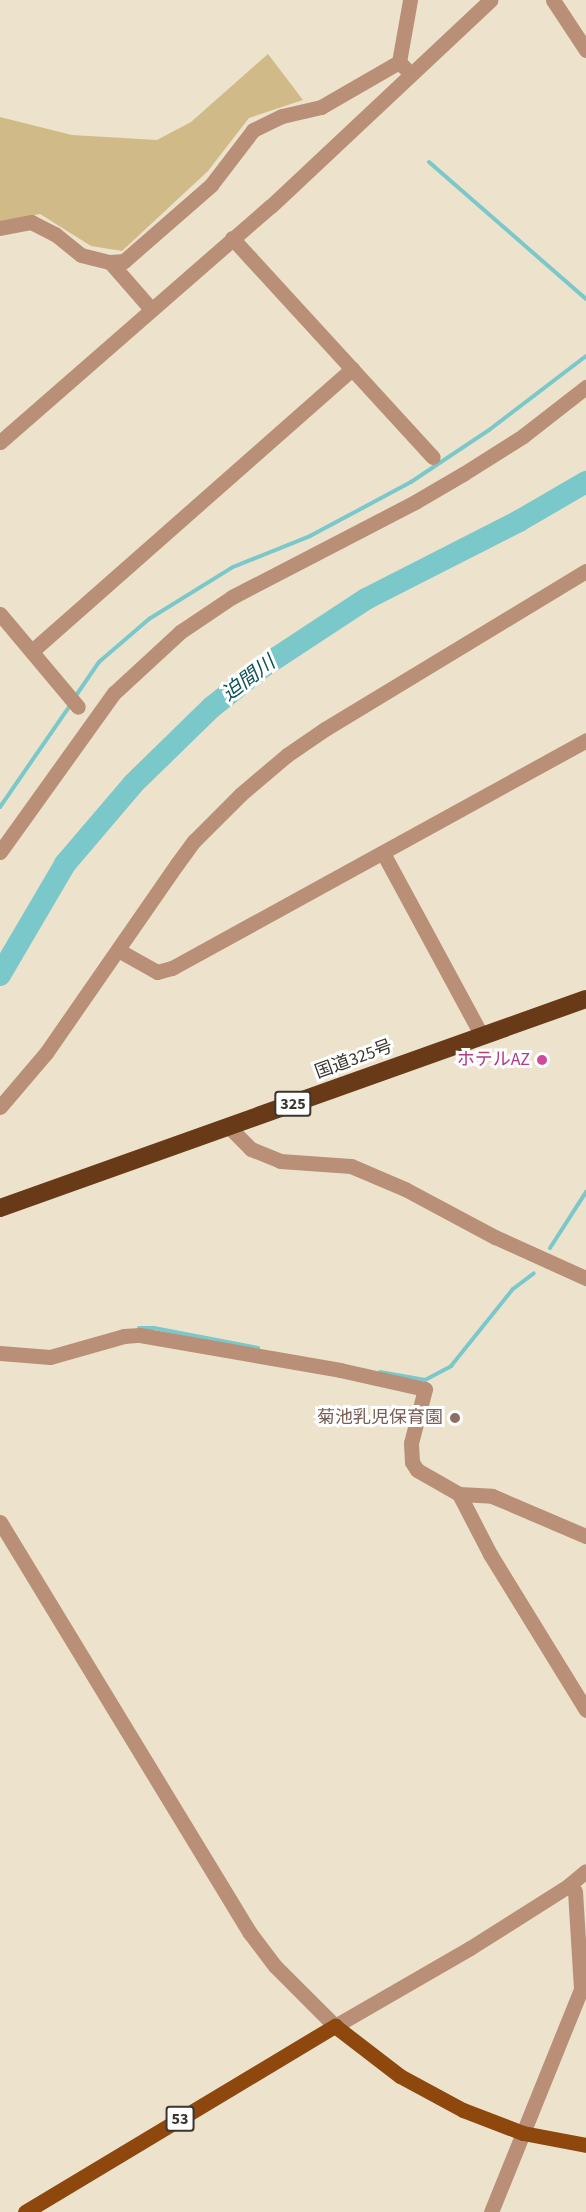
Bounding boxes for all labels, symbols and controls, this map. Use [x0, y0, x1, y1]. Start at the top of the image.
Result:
water label: 迫間川 [218, 651, 280, 707]
street label: 国道325号 [312, 1036, 396, 1084]
place label: ホテルAZ [457, 1049, 530, 1071]
marker: ホテルAZ [535, 1053, 549, 1067]
road number: 325 [274, 1091, 312, 1117]
place label: 菊池乳児保育園 [317, 1407, 443, 1429]
marker: 菊池乳児保育園 [448, 1411, 462, 1425]
road number: 53 [165, 2106, 195, 2132]

